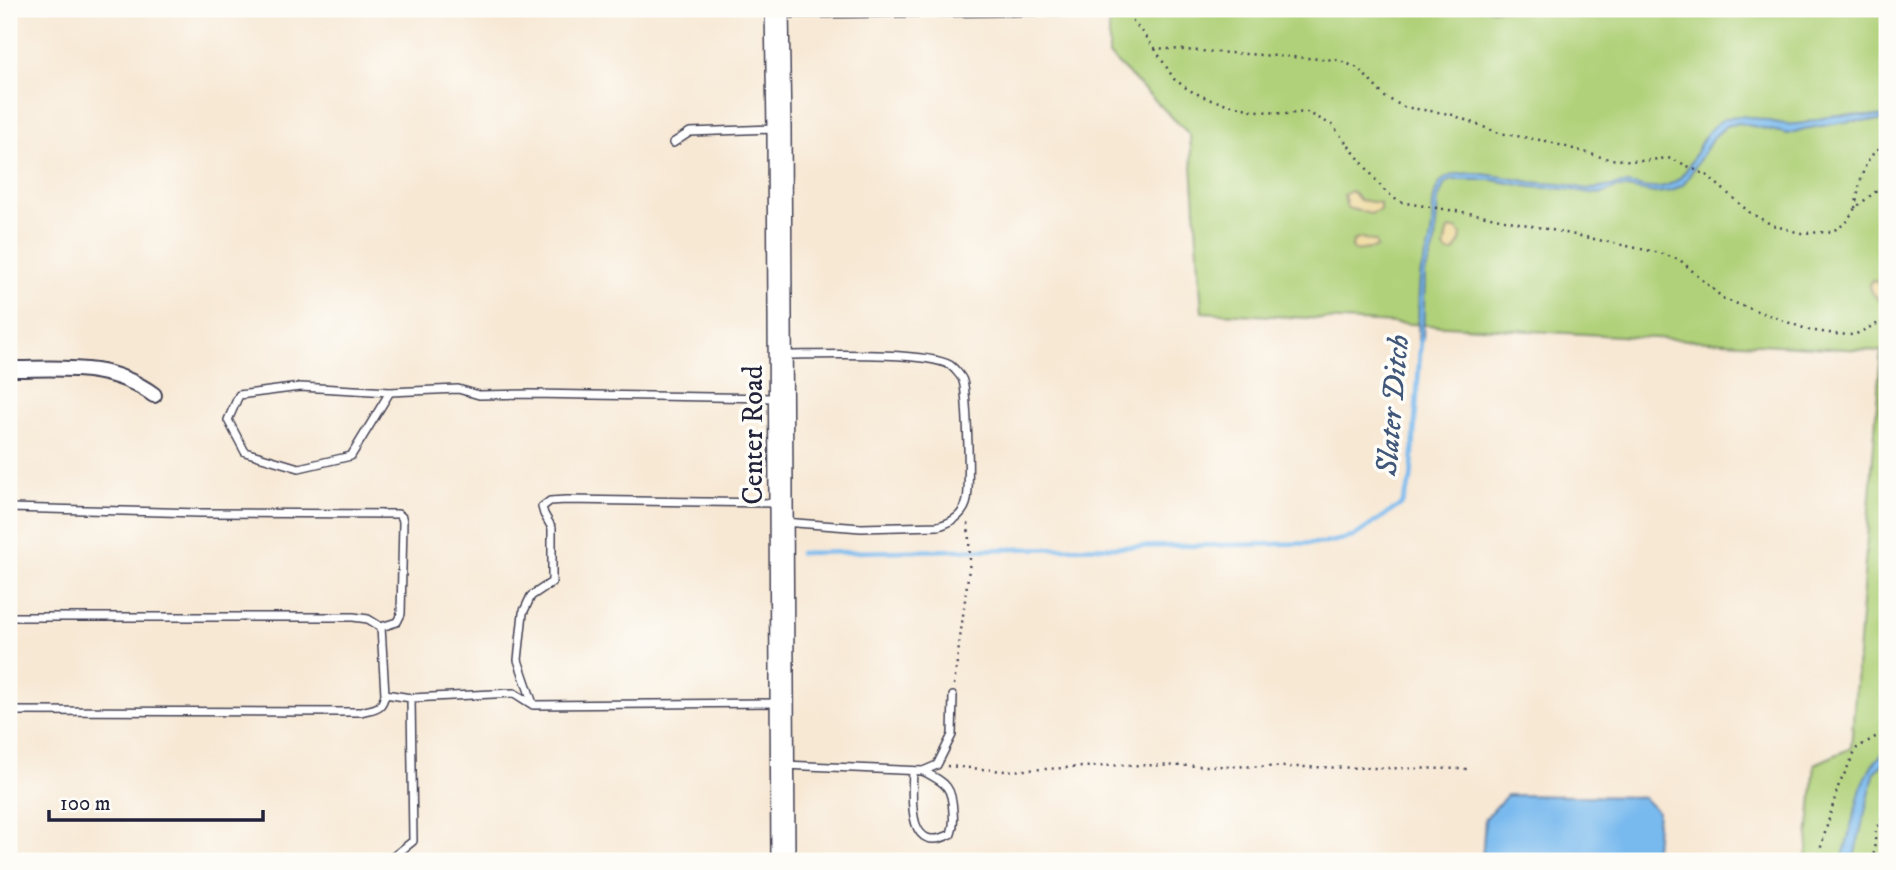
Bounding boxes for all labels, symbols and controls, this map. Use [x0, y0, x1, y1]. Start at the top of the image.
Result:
water label: Slater Ditch [1369, 333, 1418, 478]
street label: Center Road [736, 365, 771, 505]
scale bar [49, 779, 262, 823]
text: 100 m [60, 791, 111, 817]

